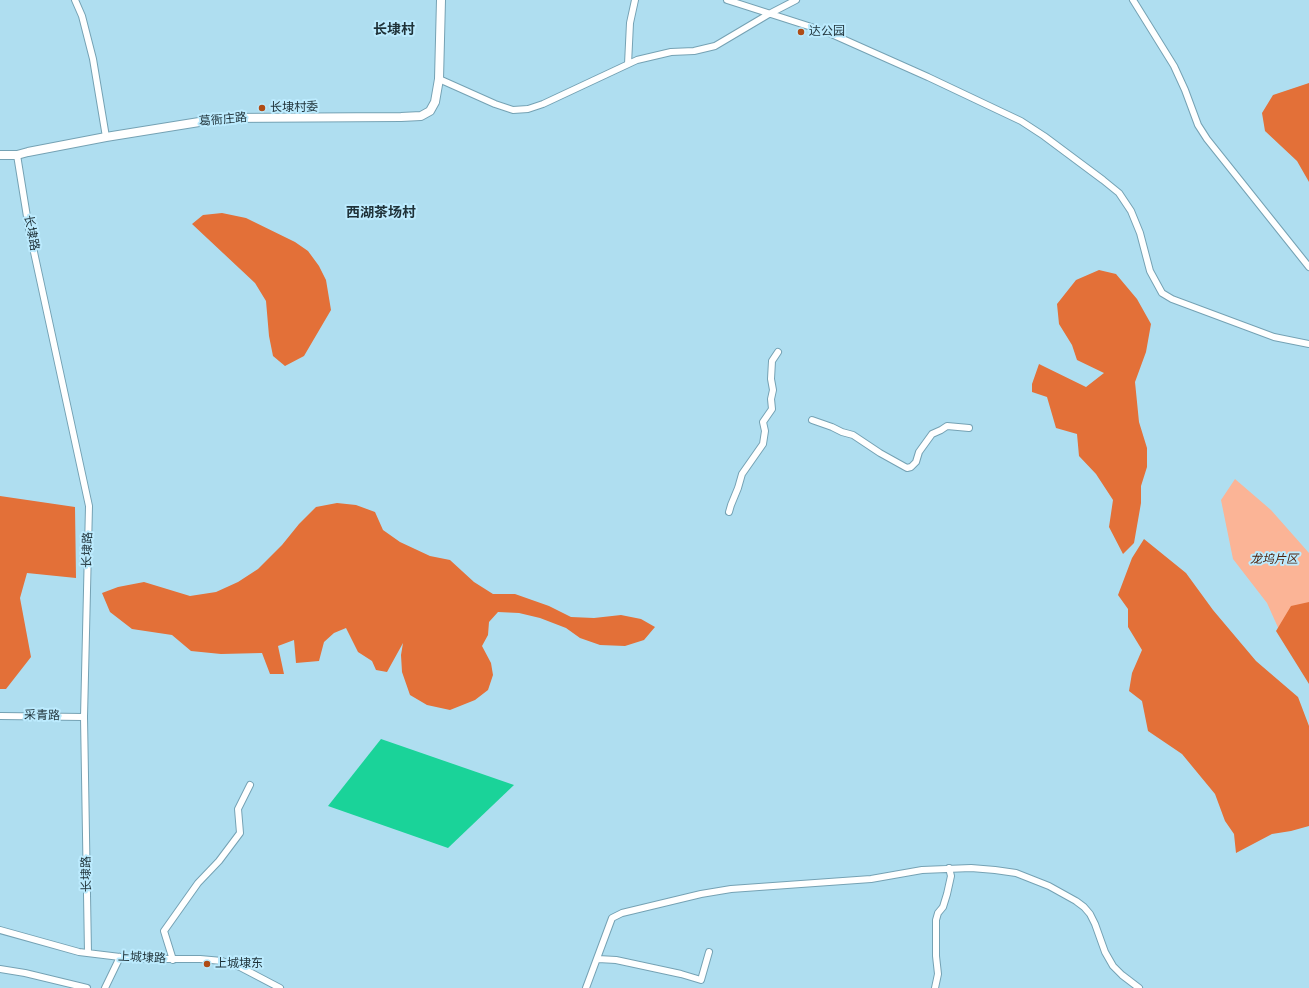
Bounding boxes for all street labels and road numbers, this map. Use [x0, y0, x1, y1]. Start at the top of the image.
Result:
street label: 葛衙庄路 [198, 111, 248, 129]
street label: 长埭路 [20, 214, 42, 252]
street label: 长埭路 [80, 532, 96, 568]
street label: 采青路 [24, 708, 60, 724]
street label: 长埭路 [79, 856, 95, 892]
street label: 上城埭路 [118, 950, 166, 966]

